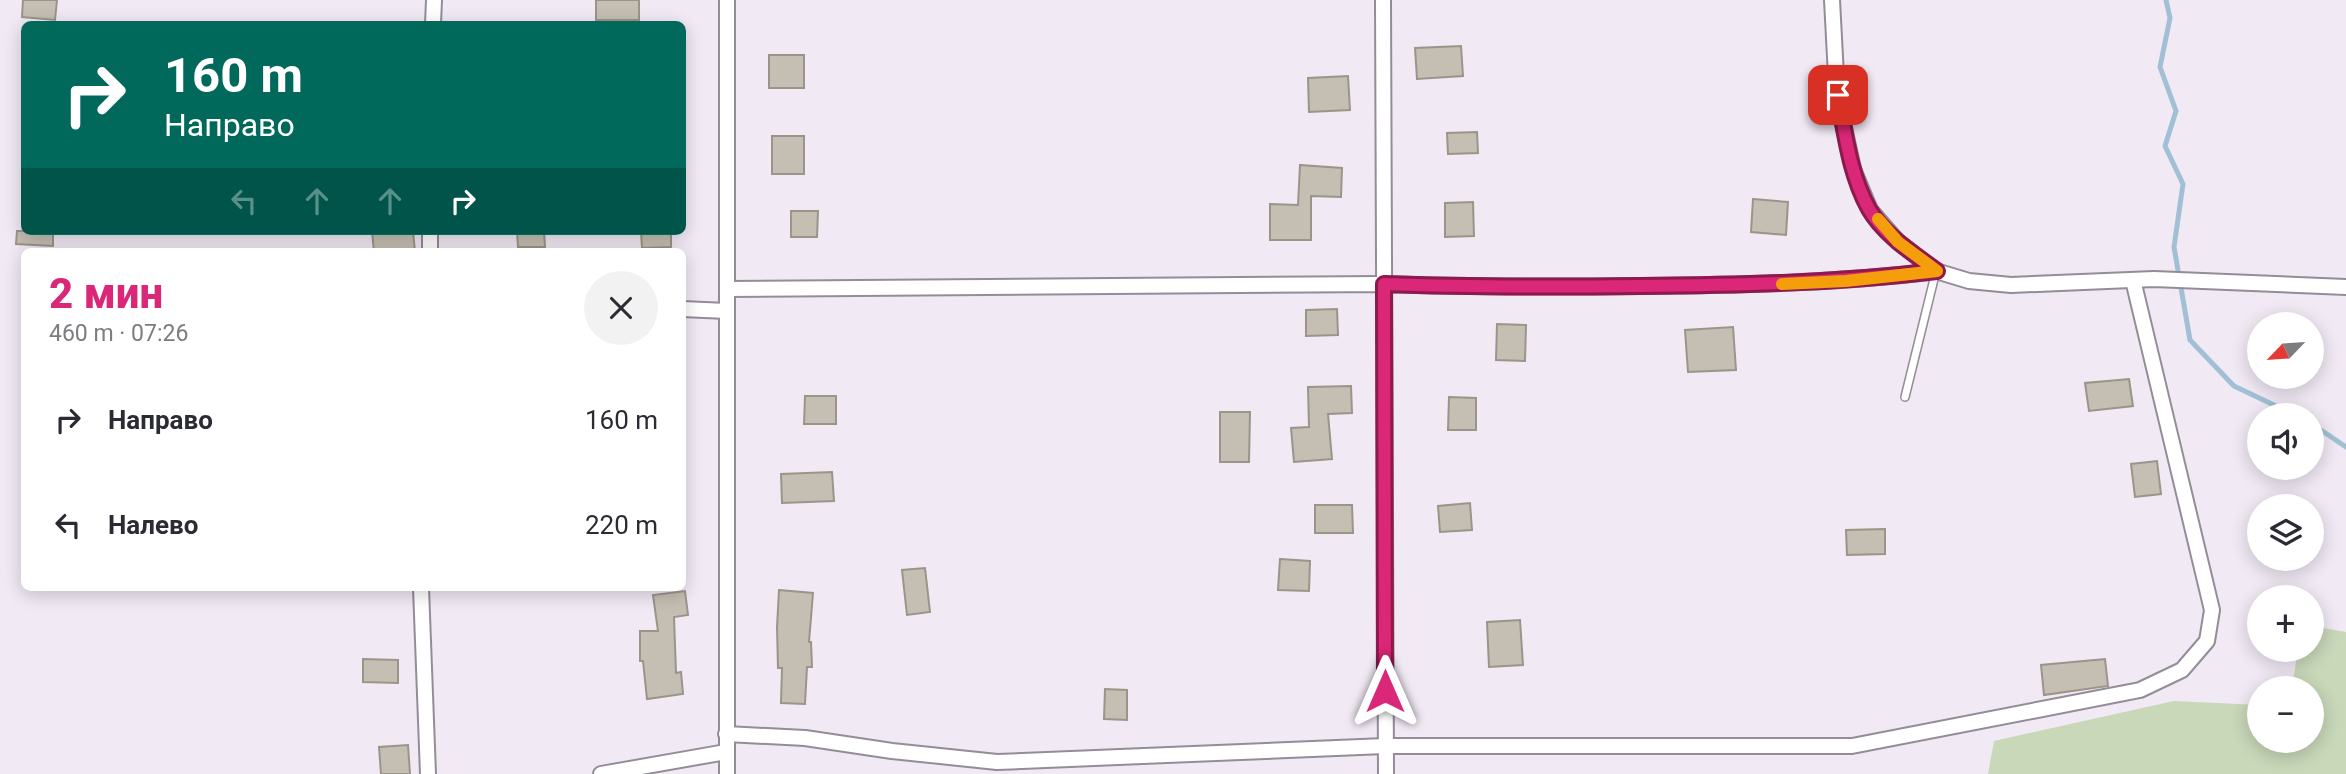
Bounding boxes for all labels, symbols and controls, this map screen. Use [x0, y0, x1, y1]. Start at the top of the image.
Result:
text: 160 m [164, 47, 303, 104]
icon: right [49, 49, 140, 140]
pin [1808, 65, 1868, 125]
icon: arrive [1819, 76, 1857, 114]
text: Направо [164, 106, 295, 144]
icon: left [225, 182, 263, 220]
icon: ahead [298, 182, 336, 220]
icon: ahead [371, 182, 409, 220]
icon: right [444, 182, 482, 220]
text: 2 мин [49, 269, 163, 318]
button: close [584, 271, 658, 345]
north arrow [2247, 312, 2324, 388]
map controls [2247, 312, 2324, 753]
text: 460 m · 07:26 [49, 320, 188, 347]
icon: right [49, 401, 87, 439]
button: sound [2247, 403, 2324, 480]
text: Направо [108, 405, 213, 435]
text: 160 m [585, 405, 658, 435]
button: layers [2247, 494, 2324, 571]
icon: left [49, 506, 87, 544]
text: Налево [108, 510, 198, 540]
text: 220 m [585, 510, 658, 540]
button: + [2247, 585, 2324, 662]
position arrow [1348, 654, 1422, 728]
button: − [2247, 676, 2324, 753]

